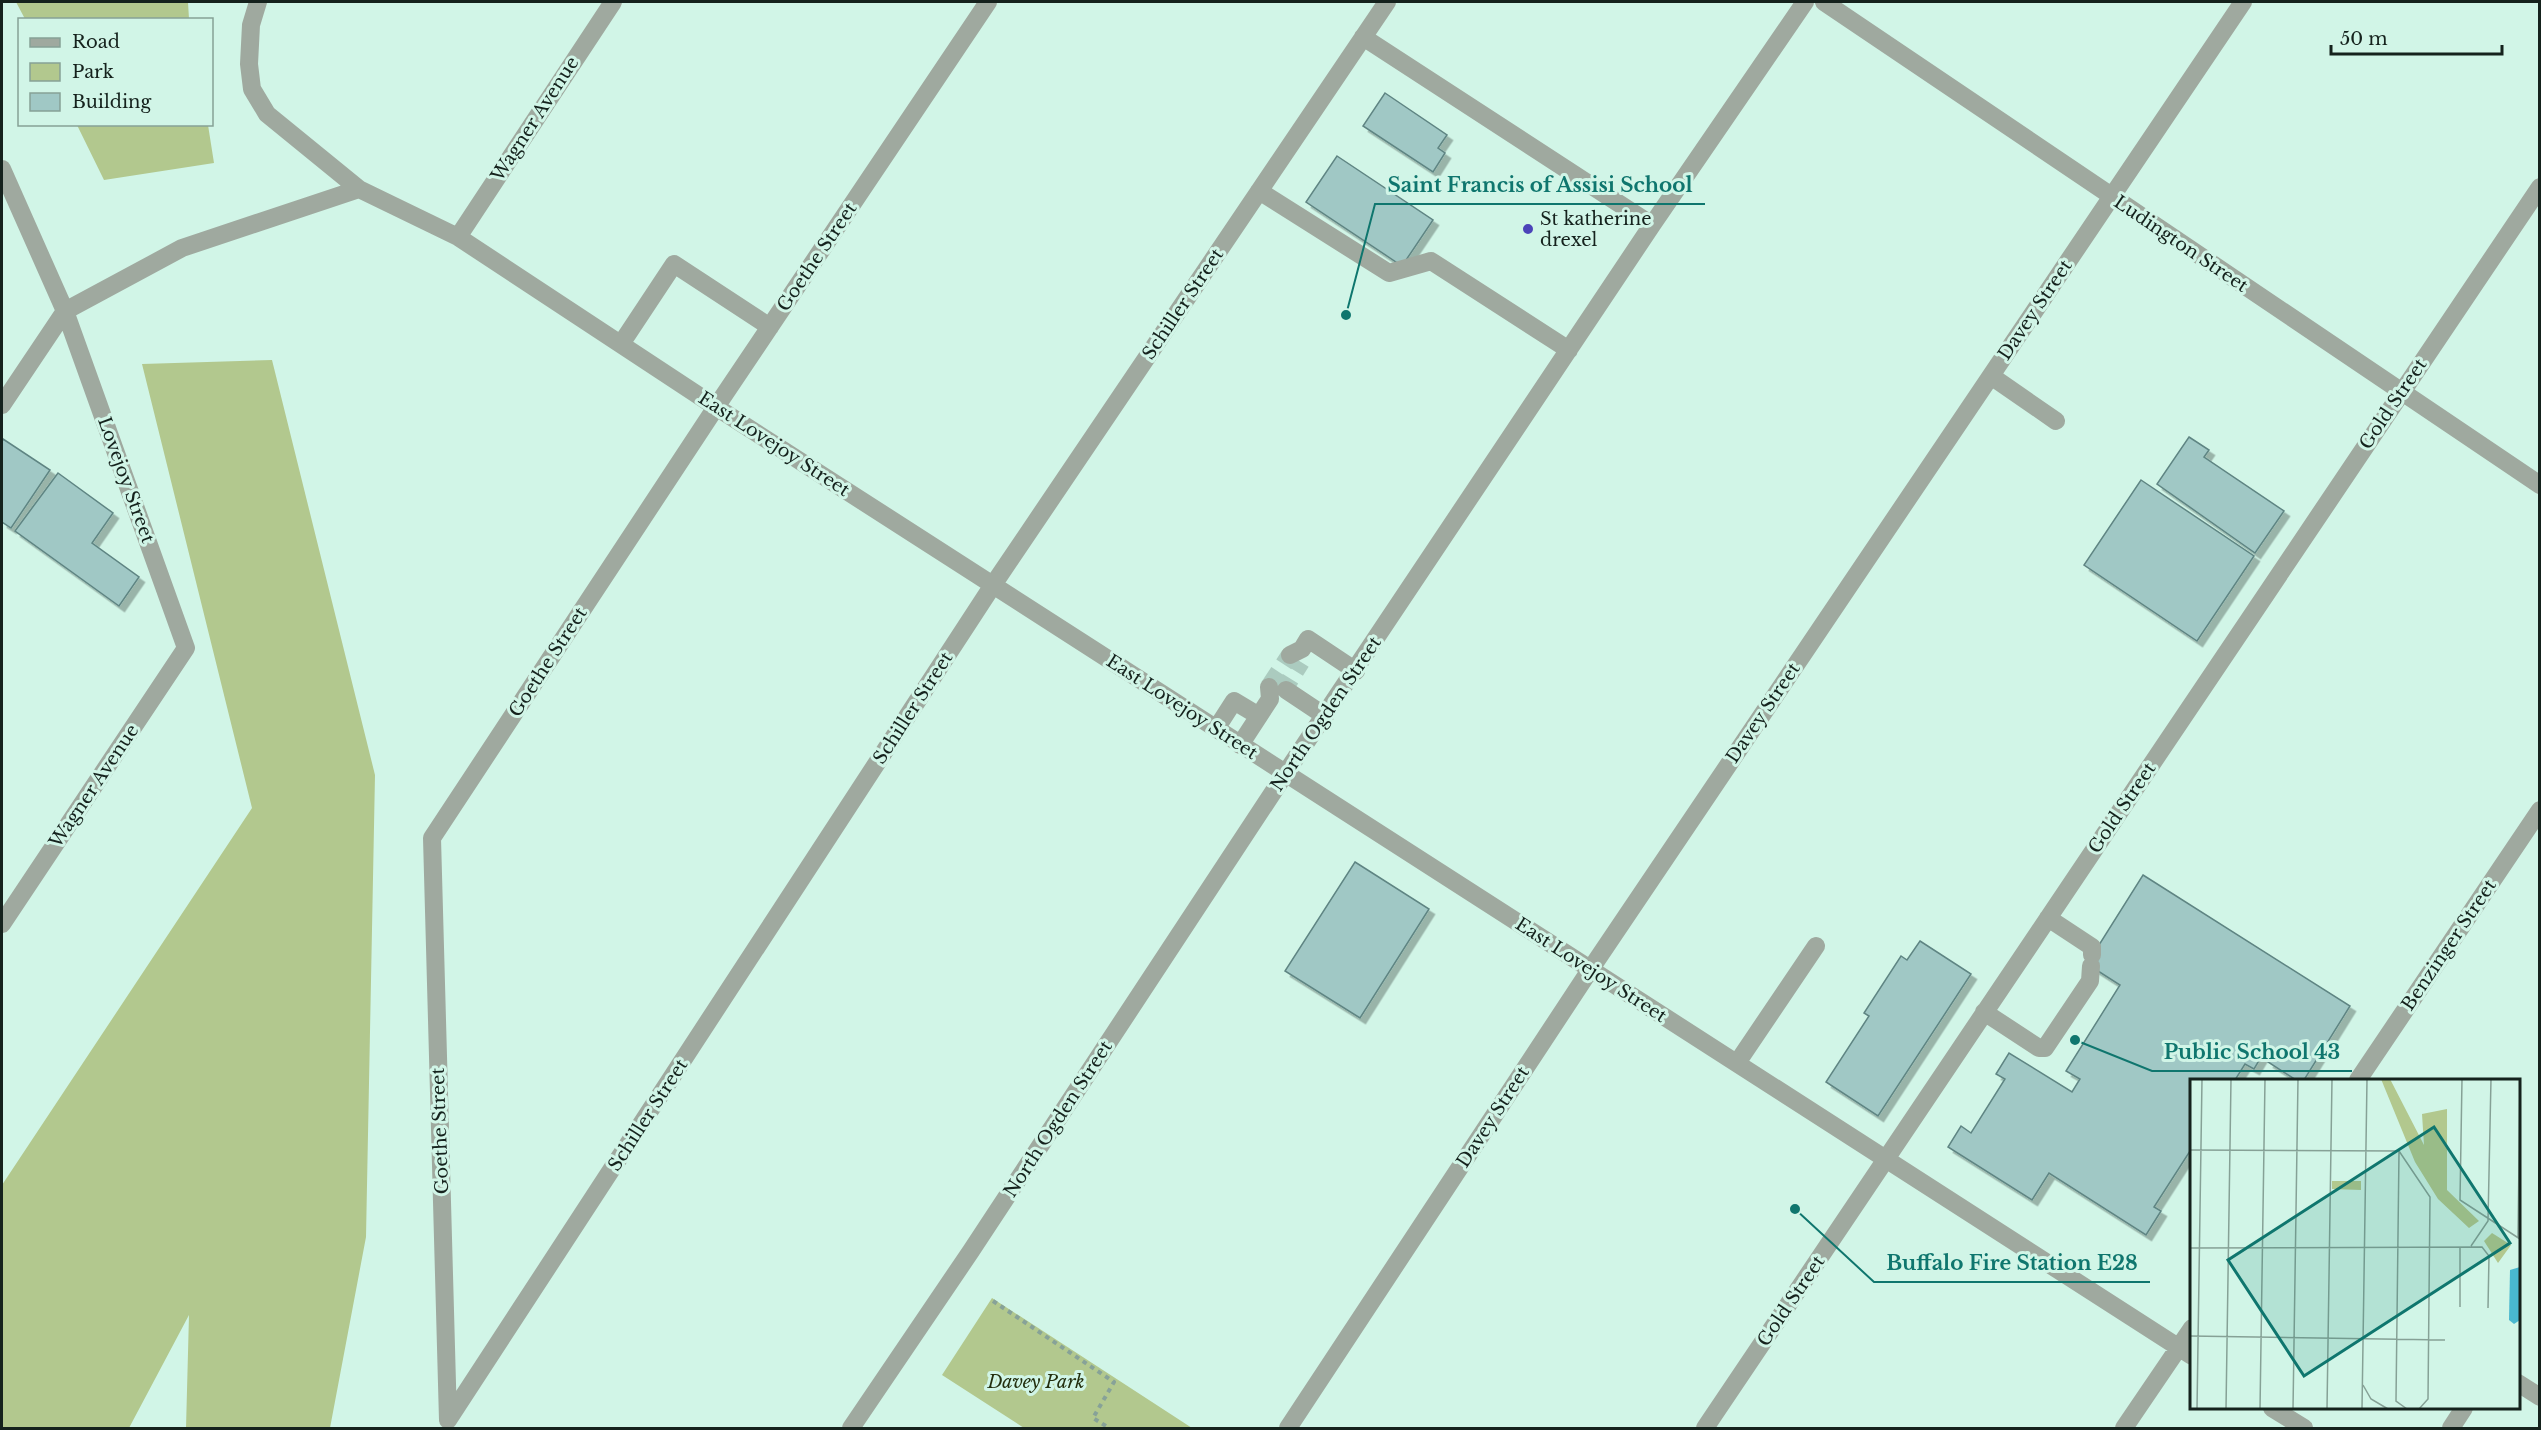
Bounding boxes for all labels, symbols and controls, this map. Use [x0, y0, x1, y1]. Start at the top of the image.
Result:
legend [18, 18, 213, 126]
scale bar [2331, 18, 2502, 56]
text: 50 m [2340, 28, 2388, 50]
text: Road [72, 31, 120, 53]
street label: Wagner Avenue [486, 53, 583, 186]
text: Park [72, 61, 114, 83]
text: Building [72, 91, 151, 113]
callout: Saint Francis of Assisi School [1375, 166, 1705, 204]
text: Saint Francis of Assisi School [1387, 173, 1693, 197]
street label: Ludington Street [2110, 191, 2252, 297]
street label: Goethe Street [772, 198, 862, 316]
place label: St katherine drexel [1540, 208, 1652, 251]
marker: St katherine drexel [1521, 222, 1535, 236]
street label: Schiller Street [1138, 244, 1228, 364]
street label: Davey Street [1993, 255, 2077, 364]
street label: Gold Street [2355, 354, 2432, 454]
street label: East Lovejoy Street [694, 387, 854, 501]
street label: Lovejoy Street [93, 414, 159, 546]
street label: Goethe Street [504, 603, 592, 721]
street label: North Ogden Street [1266, 632, 1386, 796]
street label: Schiller Street [869, 648, 958, 768]
street label: East Lovejoy Street [1102, 650, 1262, 764]
street label: Davey Street [1721, 658, 1805, 767]
street label: Wagner Avenue [44, 720, 143, 853]
street label: Gold Street [2084, 758, 2161, 858]
street label: Benzinger Street [2397, 875, 2501, 1015]
street label: East Lovejoy Street [1511, 913, 1671, 1027]
callout: Public School 43 [2152, 1033, 2352, 1071]
street label: North Ogden Street [999, 1036, 1117, 1201]
text: Public School 43 [2164, 1040, 2340, 1064]
street label: Schiller Street [604, 1055, 693, 1175]
street label: Davey Street [1452, 1062, 1534, 1172]
street label: Goethe Street [427, 1067, 453, 1195]
inset map [2190, 1079, 2520, 1409]
callout: Buffalo Fire Station E28 [1874, 1244, 2150, 1282]
street label: Gold Street [1753, 1251, 1830, 1351]
text: Buffalo Fire Station E28 [1886, 1251, 2138, 1275]
park label: Davey Park [986, 1371, 1085, 1393]

